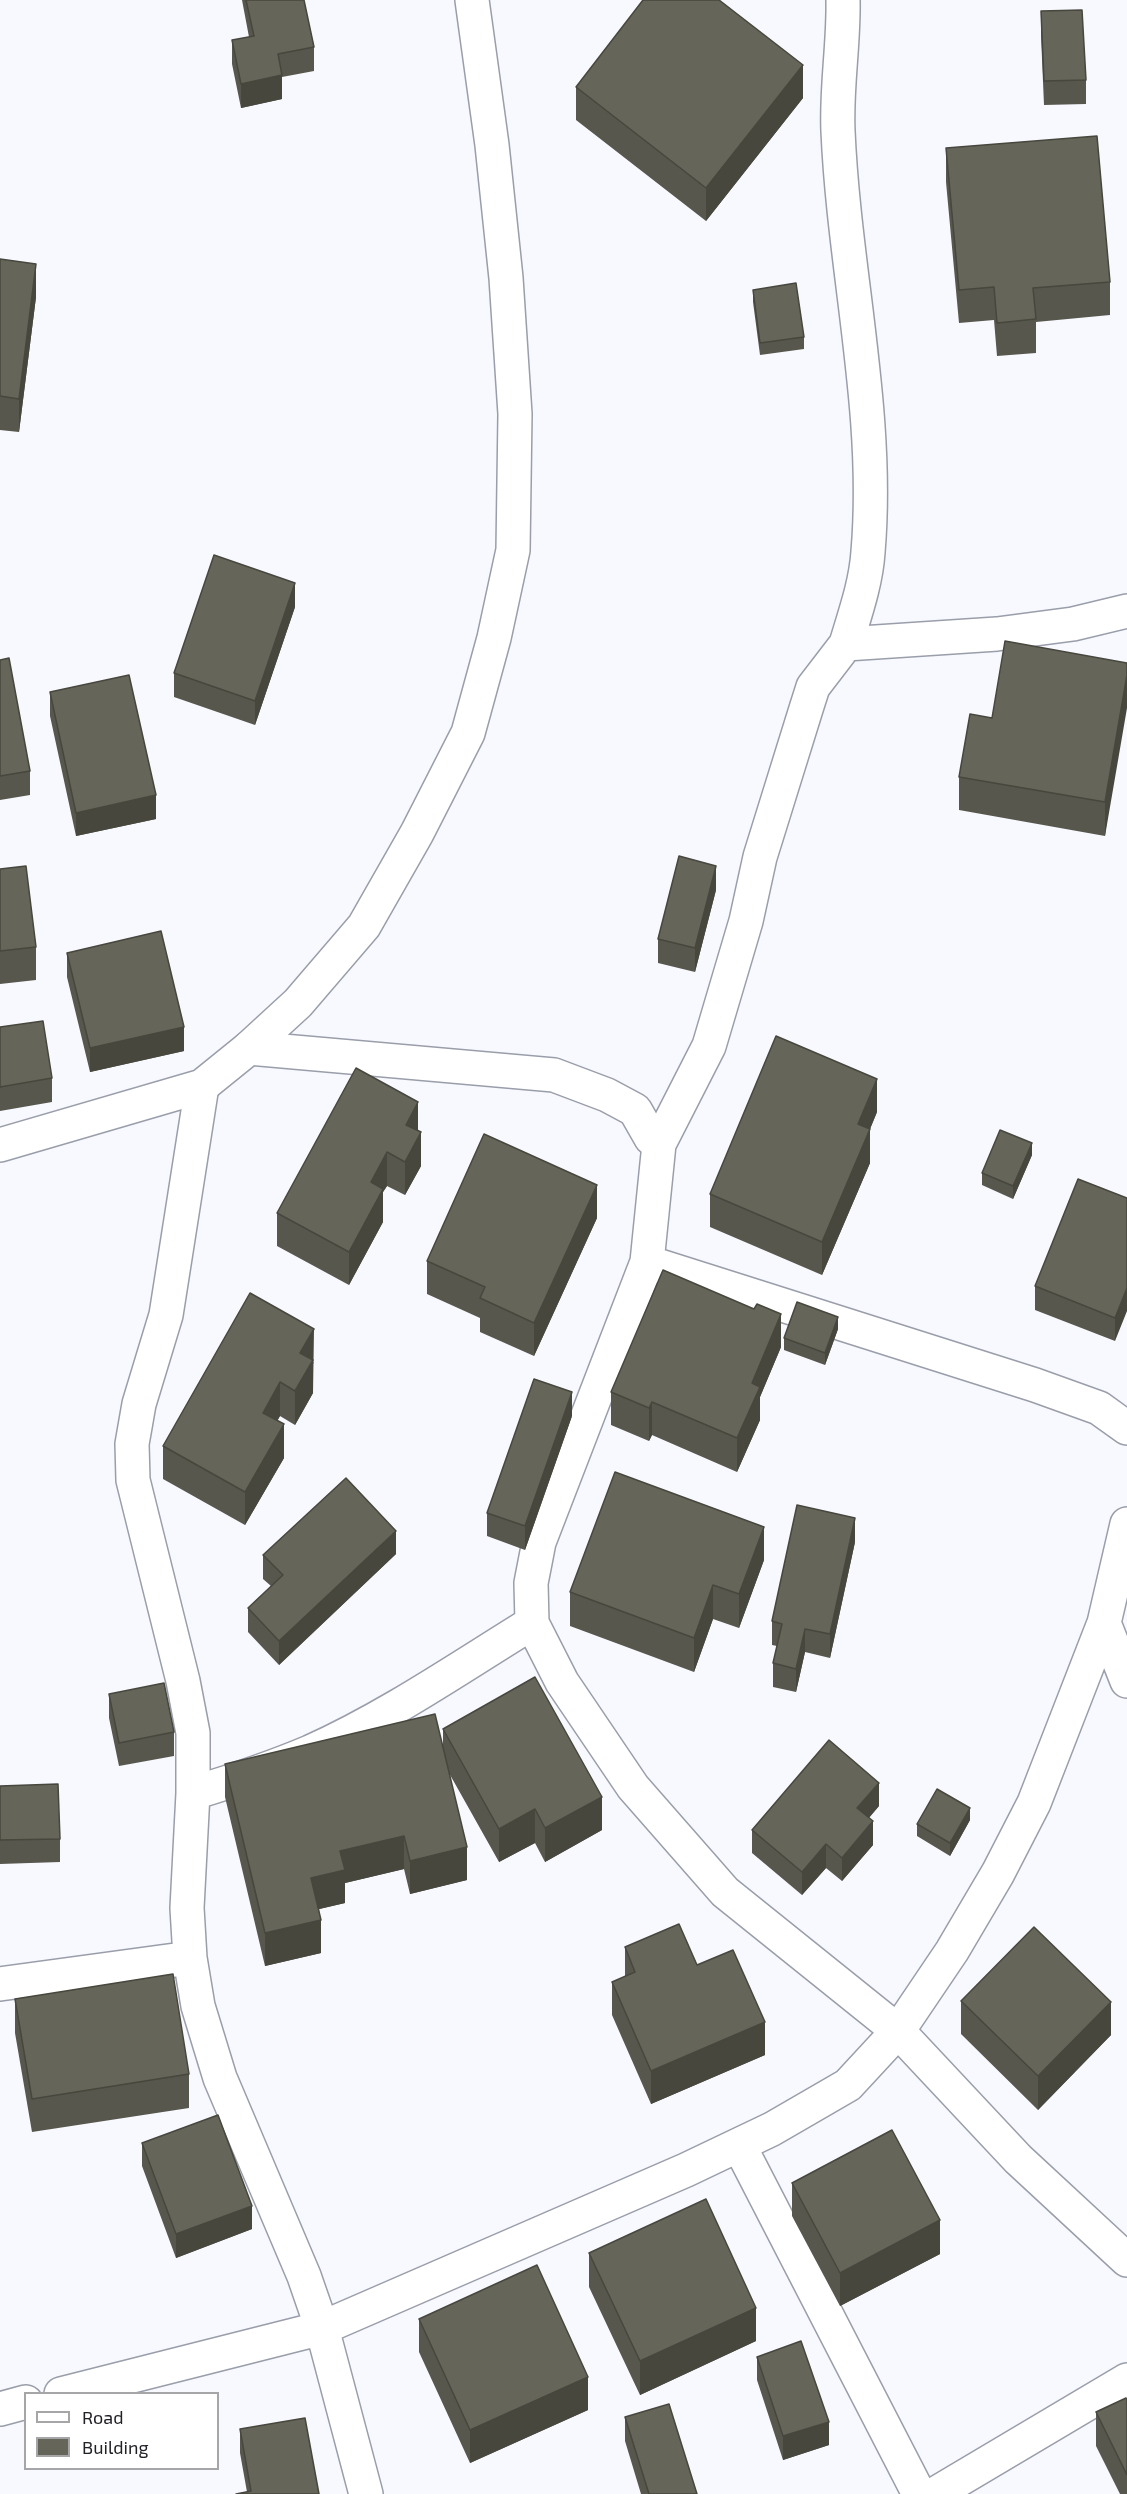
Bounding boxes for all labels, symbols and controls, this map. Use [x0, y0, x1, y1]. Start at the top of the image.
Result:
legend [24, 2392, 219, 2470]
text: Road [82, 2406, 123, 2428]
text: Building [82, 2436, 149, 2458]

